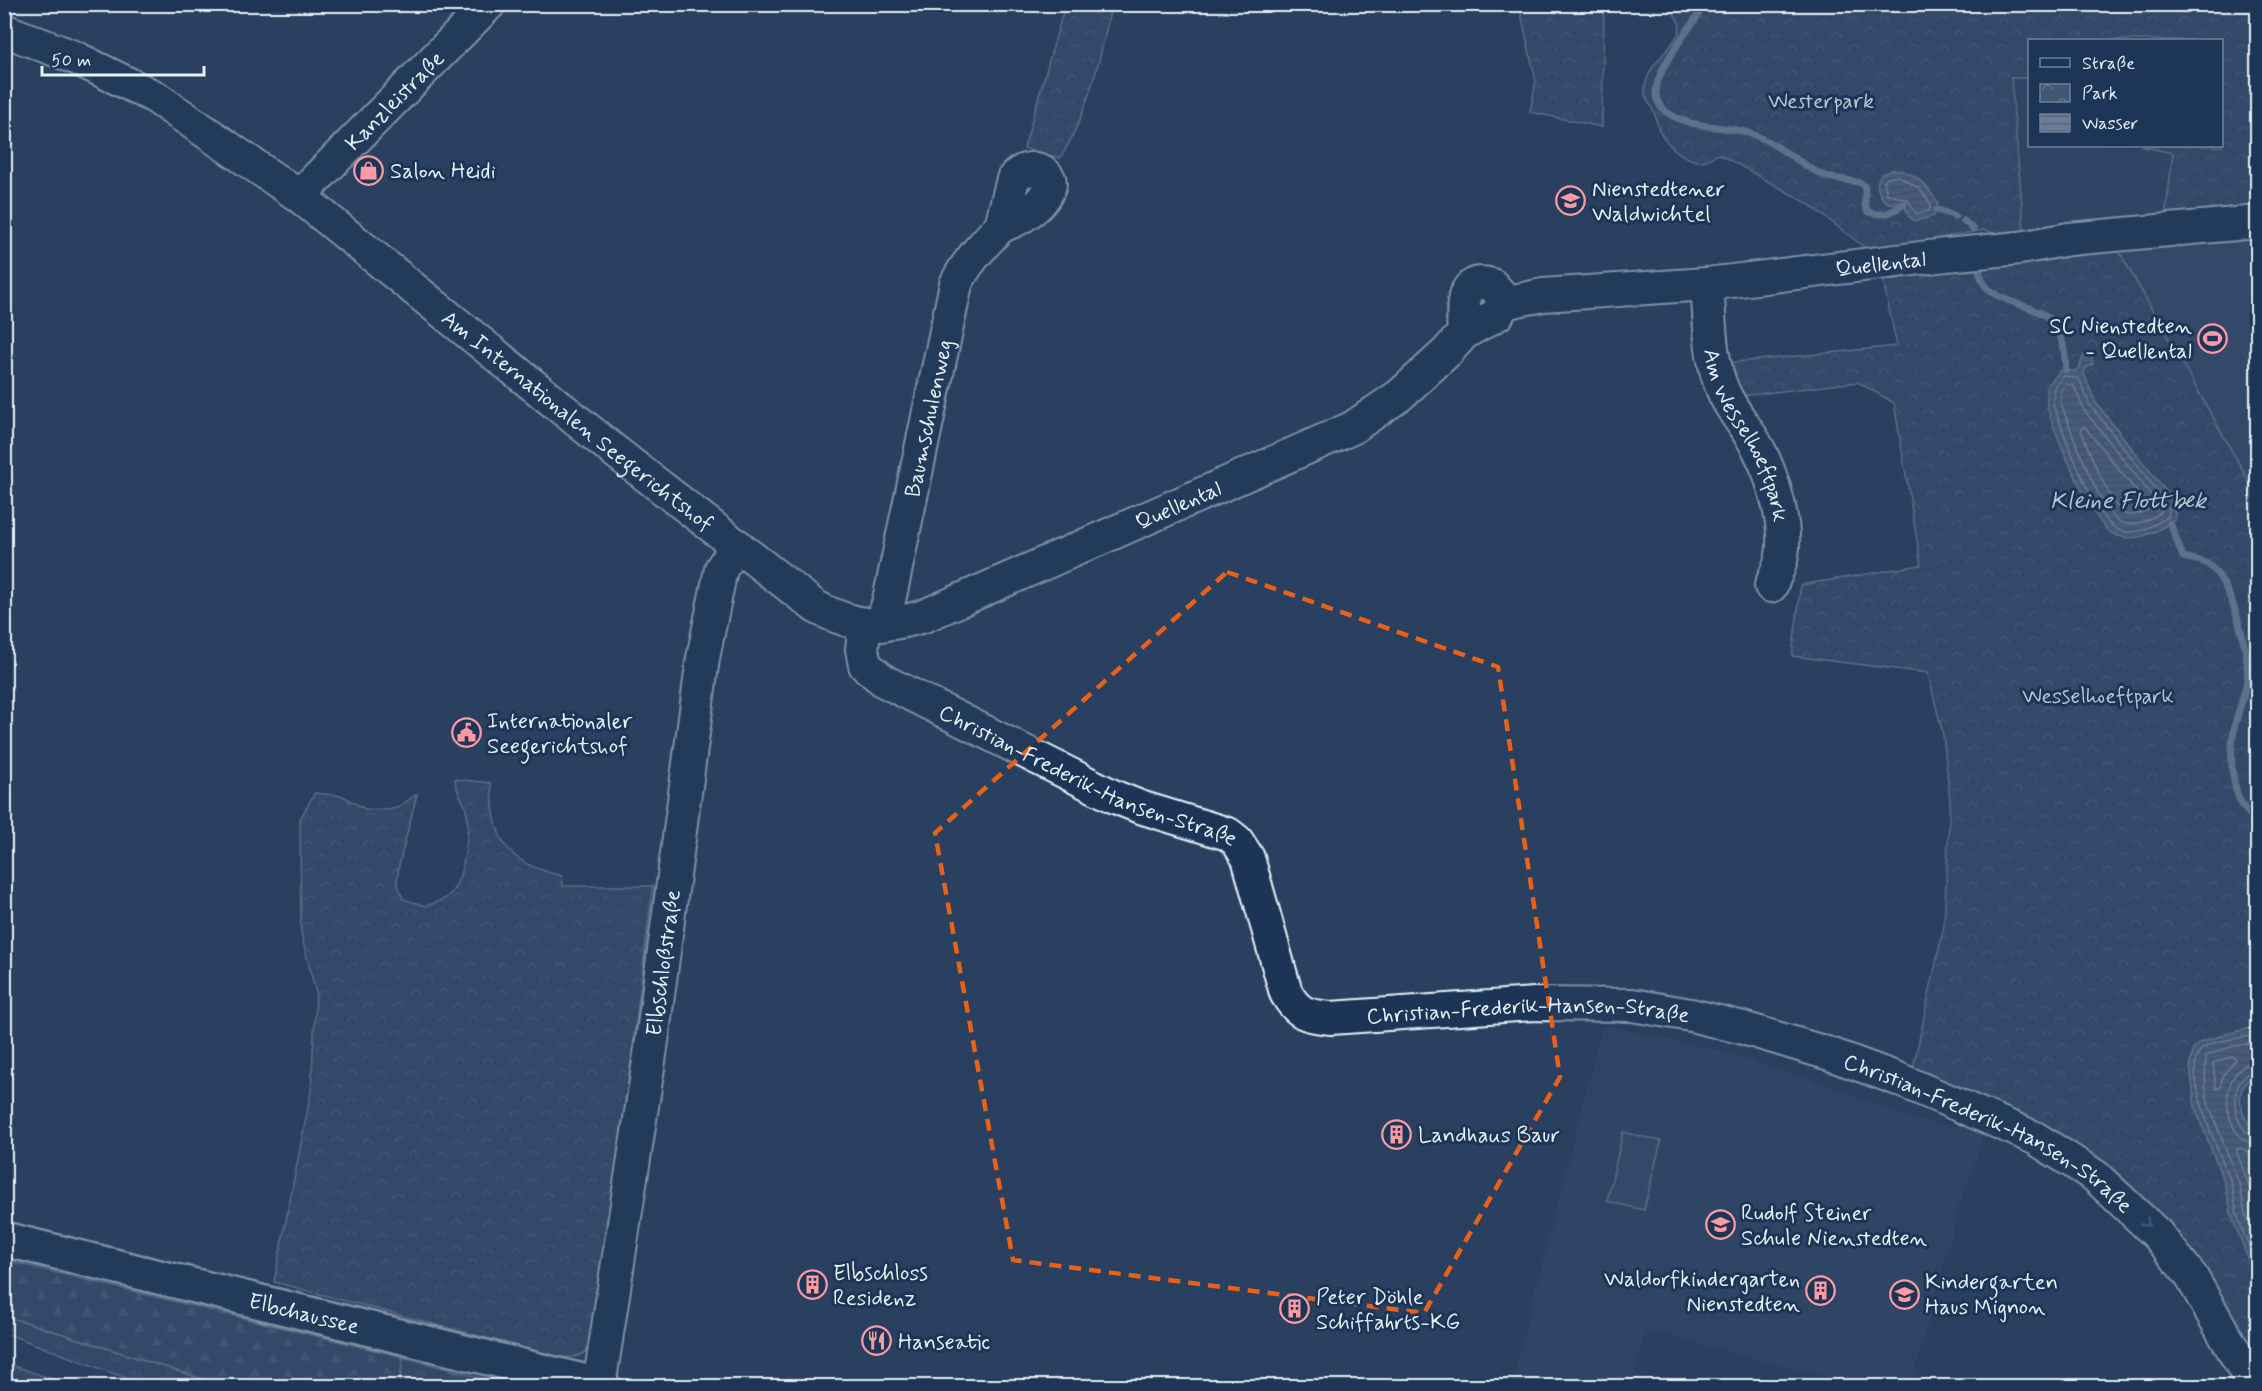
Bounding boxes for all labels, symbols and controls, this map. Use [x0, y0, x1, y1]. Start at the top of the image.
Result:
scale bar [42, 39, 204, 77]
legend [2028, 39, 2223, 147]
street label: Kanzleistraße [340, 45, 451, 157]
text: 50 m [51, 49, 91, 73]
text: Straße [2082, 52, 2135, 76]
text: Park [2082, 82, 2118, 106]
park label: Westerpark [1768, 88, 1874, 116]
text: Wasser [2082, 112, 2139, 136]
shop icon: Salon Heidi [353, 154, 385, 186]
place label: Salon Heidi [390, 158, 496, 186]
place label: Nienstedtener Waldwichtel [1592, 176, 1725, 229]
school or university icon: Nienstedtener Waldwichtel [1555, 185, 1587, 217]
street label: Quellental [1834, 246, 1928, 284]
street label: Am Internationalen Seegerichtshof [435, 305, 718, 538]
place label: SC Nienstedten - Quellental [2049, 313, 2192, 366]
sports icon: SC Nienstedten - Quellental [2197, 322, 2229, 354]
street label: Baumschulenweg [899, 337, 961, 500]
street label: Am Wesselhoeftpark [1696, 347, 1794, 524]
street label: Quellental [1131, 475, 1226, 537]
water label: Kleine Flottbek [2050, 486, 2208, 517]
park label: Wesselhoeftpark [2022, 683, 2174, 711]
street label: Christian-Frederik-Hansen-Straße [934, 699, 1244, 853]
place label: Internationaler Seegerichtshof [487, 708, 633, 764]
public building icon: Internationaler Seegerichtshof [450, 717, 482, 749]
street label: Elbschloßstraße [641, 888, 688, 1038]
street label: Christian-Frederik-Hansen-Straße [1366, 992, 1692, 1032]
street label: Christian-Frederik-Hansen-Straße [1839, 1048, 2138, 1220]
building icon: Landhaus Baur [1381, 1118, 1413, 1150]
place label: Landhaus Baur [1418, 1122, 1560, 1150]
place label: Rudolf Steiner Schule Nienstedten [1741, 1200, 1927, 1253]
school or university icon: Rudolf Steiner Schule Nienstedten [1704, 1209, 1736, 1241]
one-way arrow [2139, 1217, 2150, 1227]
place label: Elbschloss Residenz [833, 1260, 928, 1313]
place label: Waldorfkindergarten Nienstedten [1604, 1266, 1800, 1319]
building icon: Elbschloss Residenz [796, 1269, 828, 1301]
place label: Kindergarten Haus Mignon [1925, 1269, 2058, 1323]
building icon: Waldorfkindergarten Nienstedten [1805, 1275, 1837, 1307]
school or university icon: Kindergarten Haus Mignon [1888, 1278, 1920, 1310]
place label: Peter Döhle Schiffahrts-KG [1316, 1284, 1460, 1337]
street label: Elbchaussee [246, 1288, 362, 1342]
building icon: Peter Döhle Schiffahrts-KG [1279, 1293, 1311, 1325]
restaurant icon: Hanseatic [861, 1325, 893, 1357]
place label: Hanseatic [898, 1329, 990, 1357]

